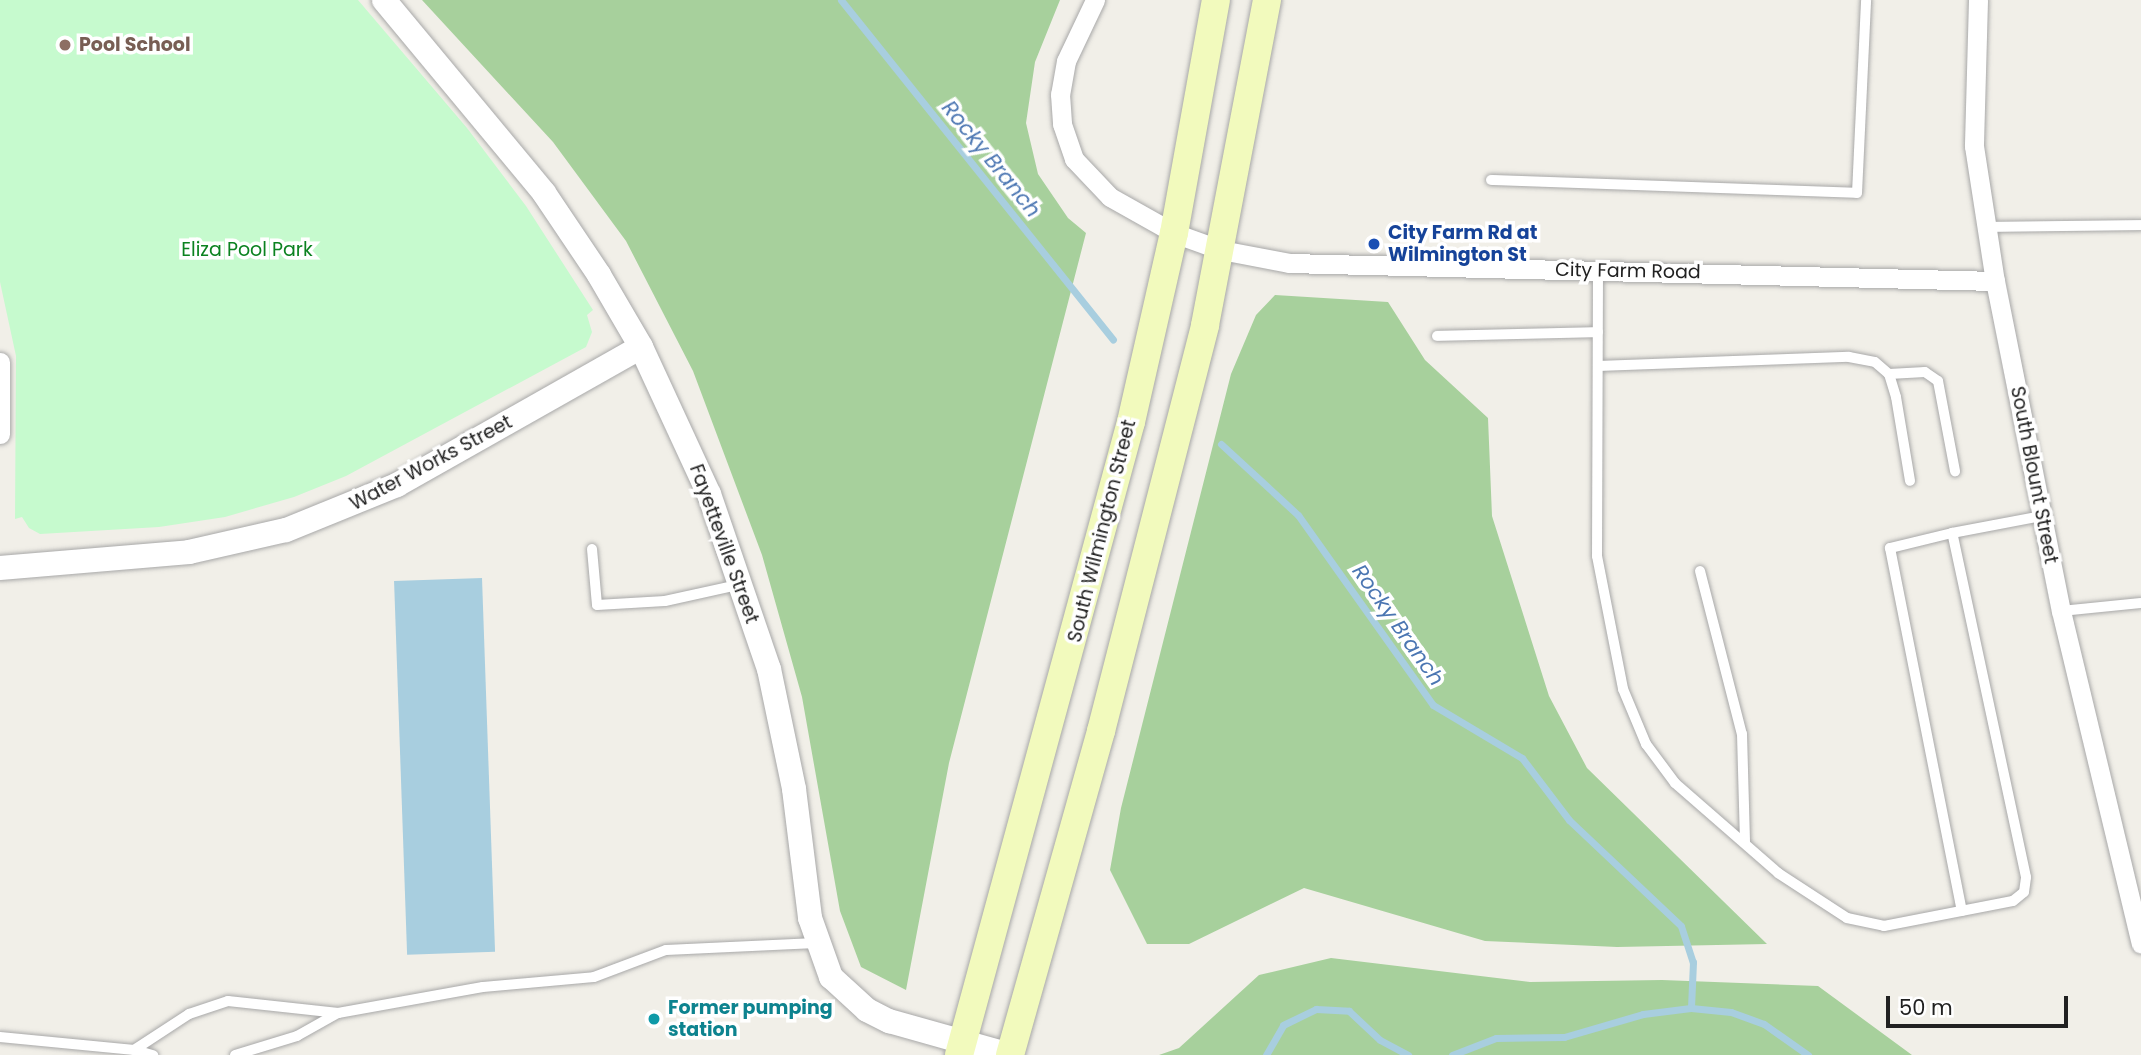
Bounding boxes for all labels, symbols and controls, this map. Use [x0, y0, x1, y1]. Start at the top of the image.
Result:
place label: Pool School [79, 34, 190, 56]
marker: Pool School [57, 37, 73, 53]
water label: Rocky Branch [936, 96, 1046, 222]
place label: City Farm Rd at Wilmington St [1388, 222, 1537, 266]
marker: City Farm Rd at Wilmington St [1366, 236, 1382, 252]
park label: Eliza Pool Park [181, 239, 313, 261]
street label: City Farm Road [1555, 258, 1701, 284]
street label: South Blount Street [2006, 384, 2062, 566]
street label: Water Works Street [346, 411, 516, 515]
street label: South Wilmington Street [1063, 417, 1141, 645]
street label: Fayetteville Street [685, 461, 763, 627]
water label: Rocky Branch [1347, 559, 1449, 691]
scale bar [1889, 982, 2071, 1026]
text: 50 m [1899, 993, 1953, 1022]
place label: Former pumping station [668, 997, 833, 1041]
marker: Former pumping station [646, 1011, 662, 1027]

